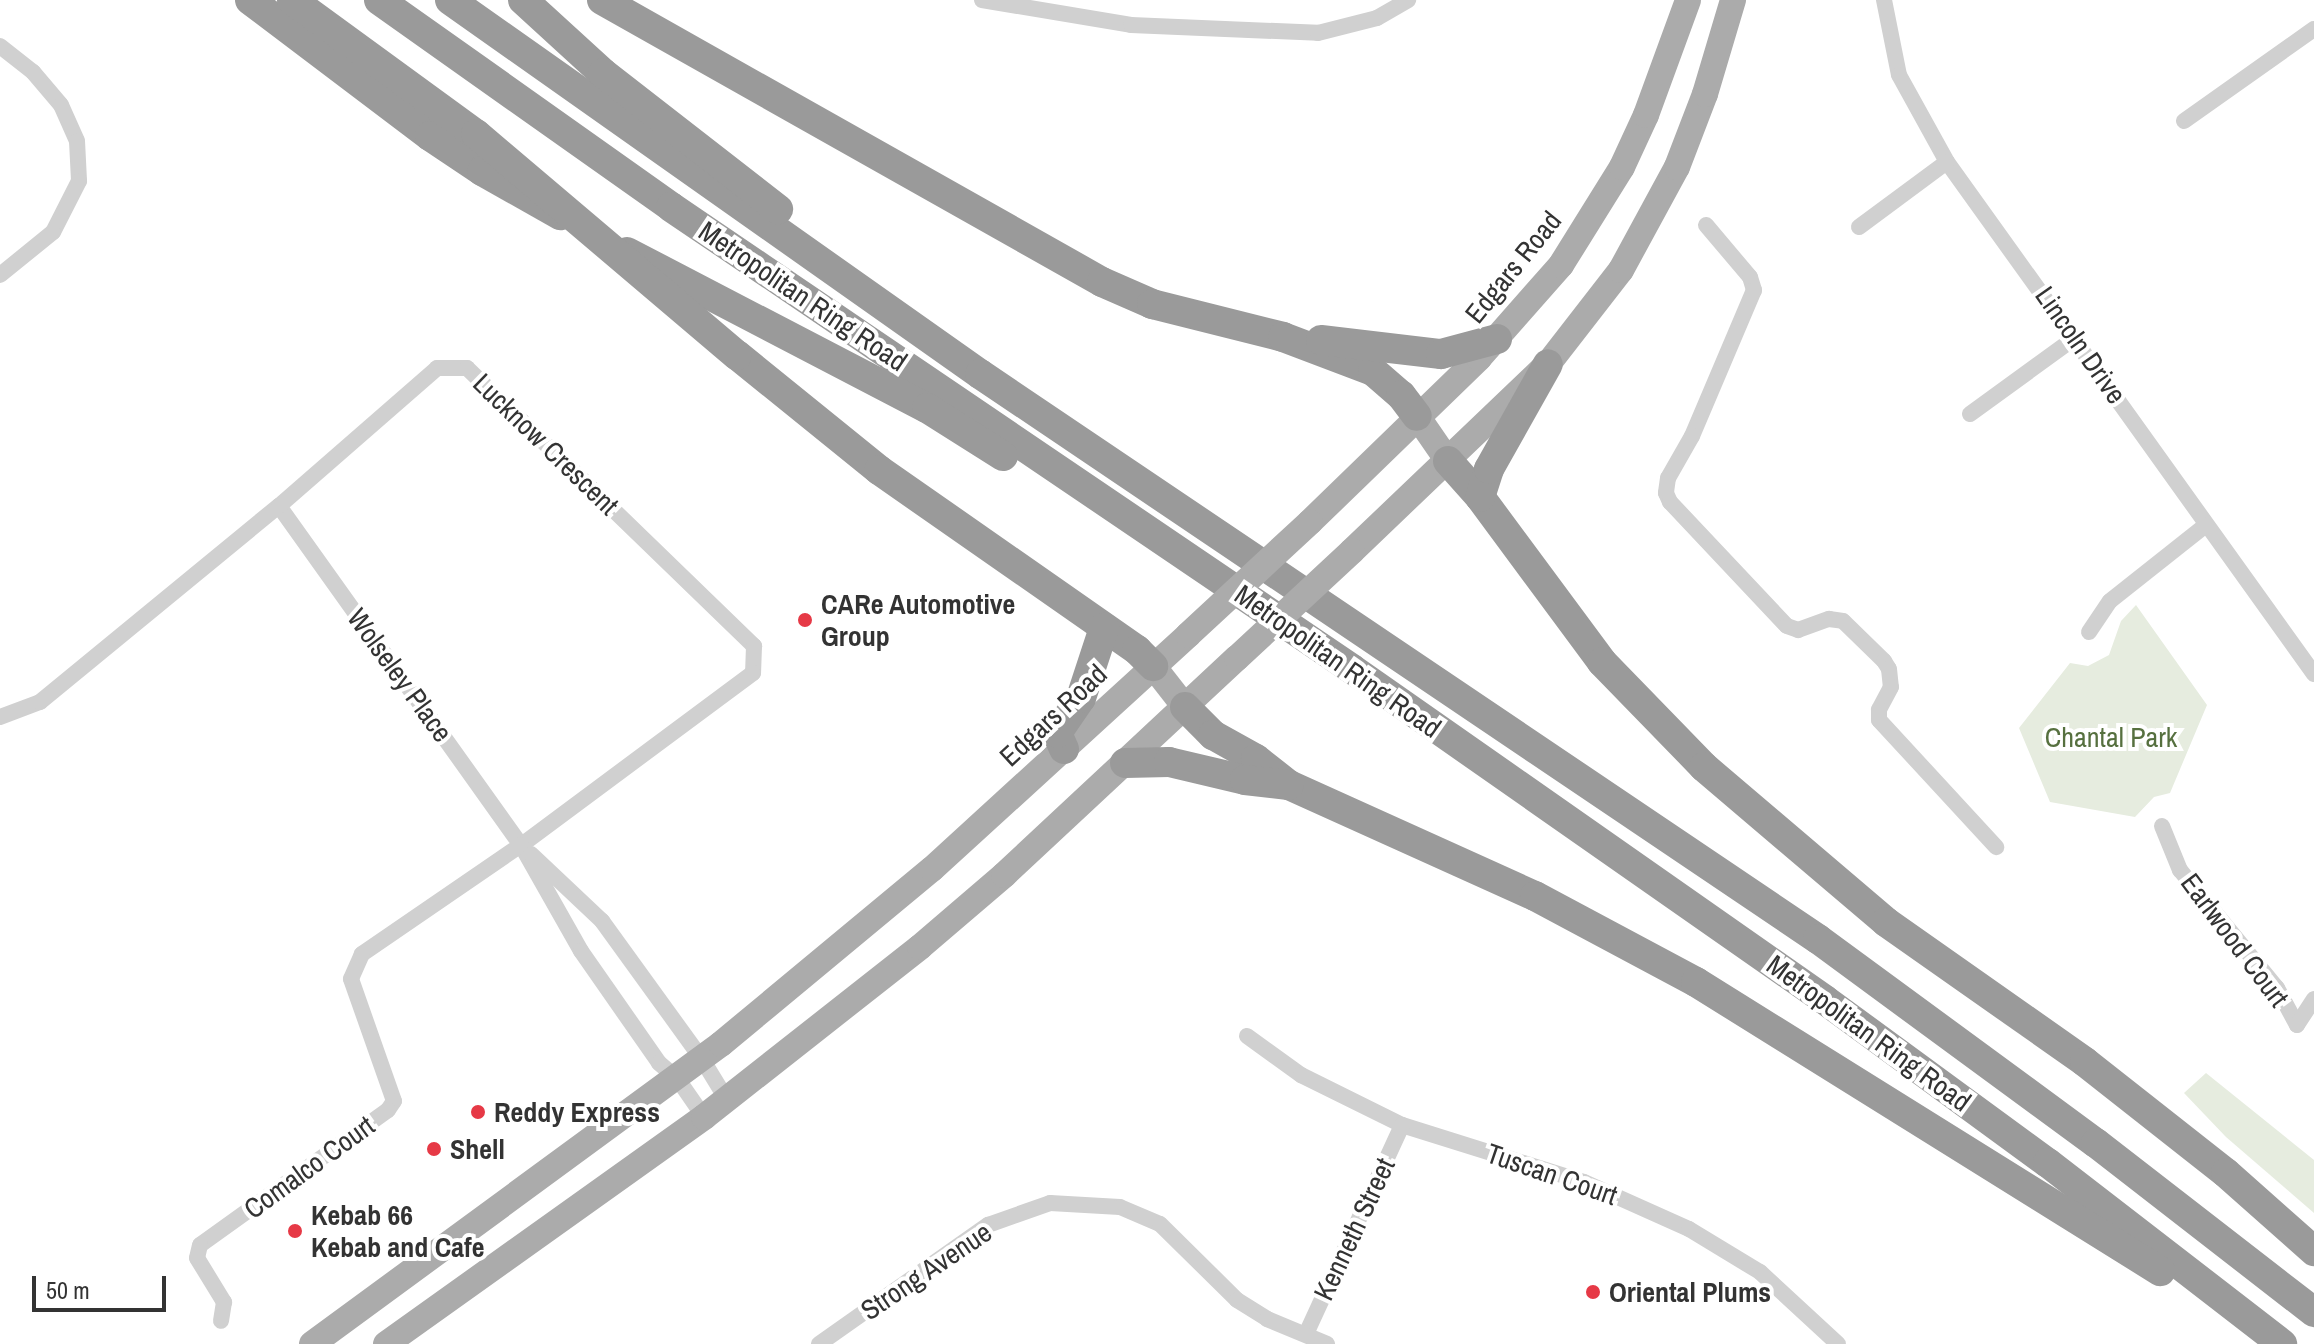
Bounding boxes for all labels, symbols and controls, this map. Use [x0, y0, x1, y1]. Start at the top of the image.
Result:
street label: Edgars Road [1458, 204, 1568, 330]
street label: Metropolitan Ring Road [693, 214, 913, 378]
street label: Lincoln Drive [2028, 280, 2134, 410]
street label: Lucknow Crescent [466, 366, 626, 522]
street label: Metropolitan Ring Road [1229, 577, 1447, 745]
place label: CARe Automotive Group [821, 587, 1016, 653]
street label: Wolseley Place [340, 602, 460, 748]
marker: CARe Automotive Group [796, 611, 814, 629]
street label: Edgars Road [993, 657, 1113, 773]
park label: Chantal Park [2045, 720, 2177, 754]
street label: Earlwood Court [2174, 867, 2296, 1013]
street label: Metropolitan Ring Road [1761, 948, 1977, 1118]
place label: Reddy Express [494, 1095, 660, 1129]
marker: Reddy Express [469, 1103, 487, 1121]
street label: Comalco Court [237, 1108, 381, 1226]
place label: Shell [450, 1132, 505, 1166]
street label: Tuscan Court [1482, 1136, 1622, 1212]
marker: Shell [425, 1140, 443, 1158]
street label: Kenneth Street [1306, 1152, 1402, 1306]
place label: Kebab 66 Kebab and Cafe [311, 1198, 485, 1264]
street label: Strong Avenue [854, 1215, 998, 1327]
marker: Kebab 66 Kebab and Cafe [286, 1222, 304, 1240]
scale bar [36, 1260, 170, 1310]
text: 50 m [46, 1274, 90, 1306]
place label: Oriental Plums [1609, 1275, 1771, 1309]
marker: Oriental Plums [1584, 1283, 1602, 1301]

